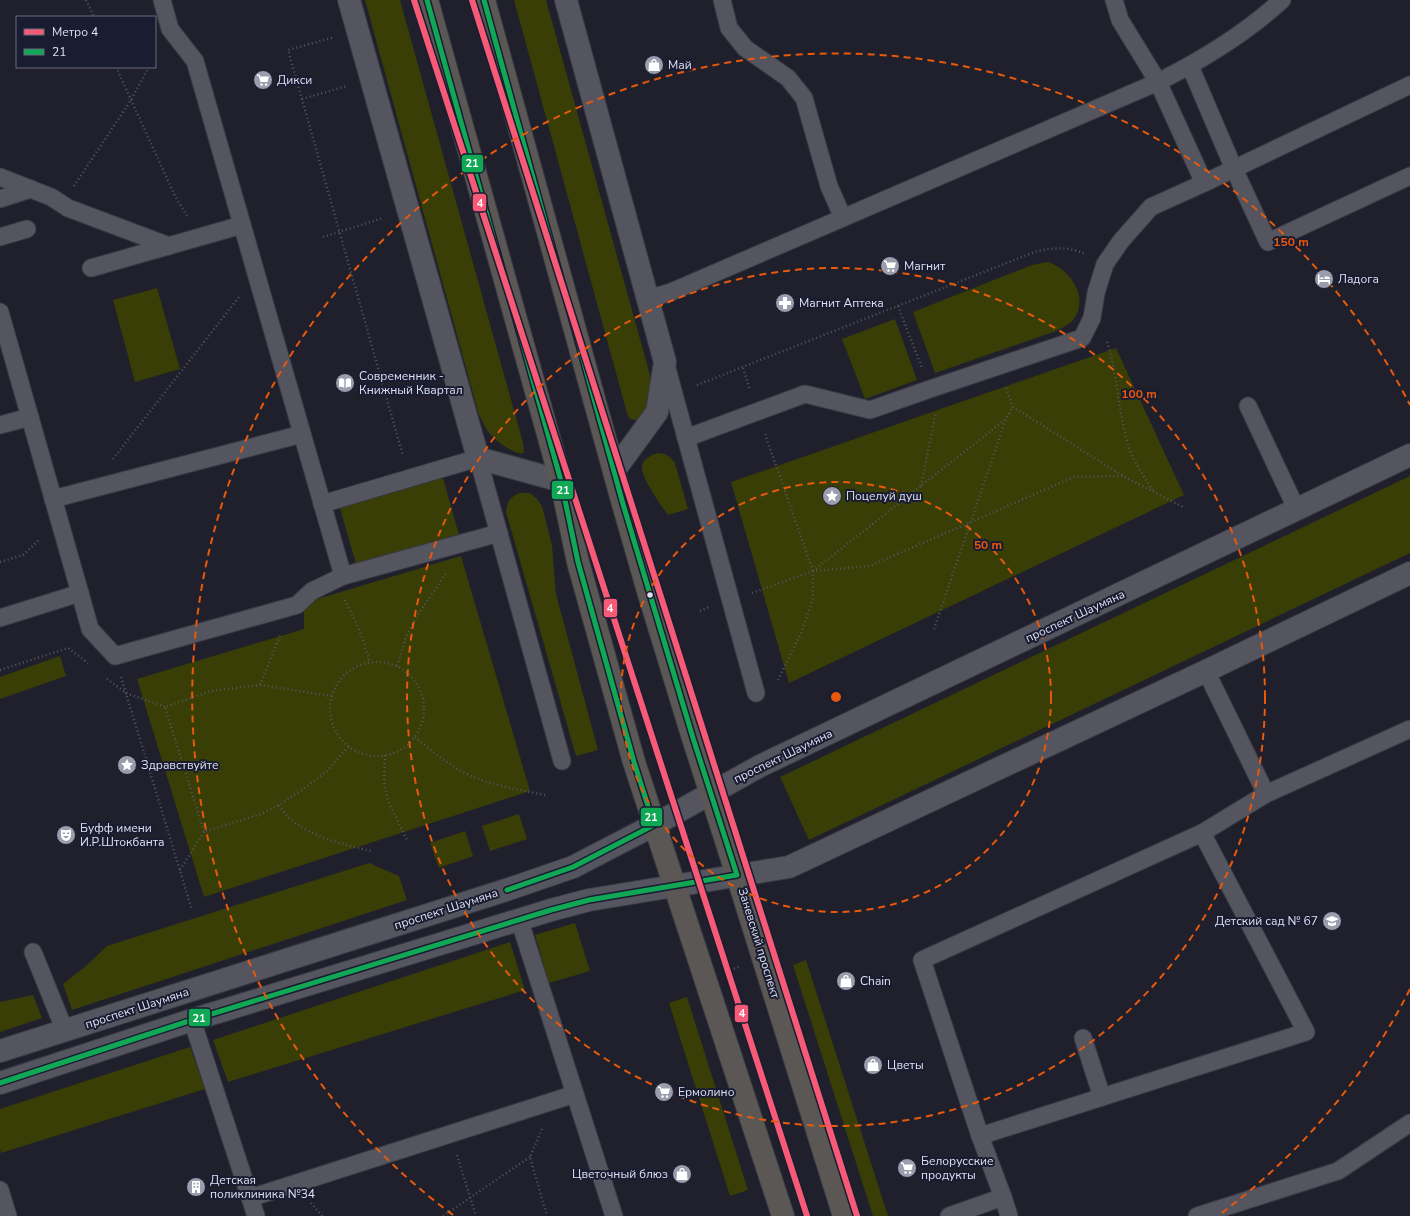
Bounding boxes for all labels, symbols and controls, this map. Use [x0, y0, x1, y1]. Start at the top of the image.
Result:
legend [16, 16, 156, 68]
text: Метро 4 [52, 24, 98, 40]
text: 21 [52, 44, 66, 60]
shop icon: Май [643, 54, 665, 76]
place label: Май [668, 57, 692, 73]
supermarket icon: Дикси [252, 69, 274, 91]
place label: Дикси [277, 72, 312, 88]
line badge: 21 [461, 154, 484, 173]
text: 21 [465, 156, 479, 171]
line badge: 4 [472, 193, 487, 212]
text: 4 [477, 196, 484, 211]
text: 150 m [1273, 234, 1309, 250]
supermarket icon: Магнит [879, 255, 901, 277]
place label: Магнит [904, 258, 946, 274]
hotel icon: Ладога [1313, 268, 1335, 290]
place label: Ладога [1338, 271, 1379, 287]
pharmacy icon: Магнит Аптека [774, 292, 796, 314]
place label: Магнит Аптека [799, 295, 884, 311]
place label: Современник - Книжный Квартал [359, 368, 463, 398]
library icon: Современник - Книжный Квартал [334, 372, 356, 394]
text: 100 m [1121, 386, 1157, 402]
line badge: 21 [551, 480, 574, 500]
text: 21 [556, 483, 570, 498]
place icon: Поцелуй душ [821, 485, 843, 507]
place label: Поцелуй душ [846, 488, 922, 504]
text: 50 m [974, 537, 1002, 553]
street label: проспект Шаумяна [1023, 586, 1127, 646]
unlabelled marker [645, 590, 655, 600]
line badge: 4 [603, 598, 618, 618]
text: 4 [607, 601, 614, 616]
centre of rings [829, 690, 843, 704]
street label: проспект Шаумяна [731, 725, 835, 787]
place icon: Здравствуйте [116, 754, 138, 776]
place label: Здравствуйте [141, 757, 219, 773]
line badge: 21 [640, 807, 663, 827]
text: 21 [644, 810, 658, 825]
place label: Буфф имени И.Р.Штокбанта [80, 820, 164, 850]
theatre icon: Буфф имени И.Р.Штокбанта [55, 824, 77, 846]
street label: проспект Шаумяна [392, 885, 500, 933]
street label: Заневский проспект [735, 886, 784, 1001]
school or university icon: Детский сад № 67 [1321, 910, 1343, 932]
place label: Детский сад № 67 [1215, 913, 1318, 929]
shop icon: Chain [835, 970, 857, 992]
place label: Chain [860, 973, 891, 989]
street label: проспект Шаумяна [83, 984, 191, 1032]
line badge: 4 [734, 1004, 749, 1023]
text: 4 [739, 1006, 746, 1021]
line badge: 21 [188, 1008, 211, 1027]
text: 21 [192, 1011, 206, 1026]
shop icon: Цветы [862, 1054, 884, 1076]
place label: Цветы [887, 1057, 924, 1073]
supermarket icon: Ермолино [653, 1081, 675, 1103]
place label: Ермолино [678, 1084, 735, 1100]
place label: Белорусские продукты [921, 1153, 994, 1183]
supermarket icon: Белорусские продукты [896, 1157, 918, 1179]
shop icon: Цветочный блюз [671, 1163, 693, 1185]
place label: Цветочный блюз [572, 1166, 668, 1182]
place label: Детская поликлиника №34 [210, 1172, 315, 1202]
building icon: Детская поликлиника №34 [185, 1176, 207, 1198]

